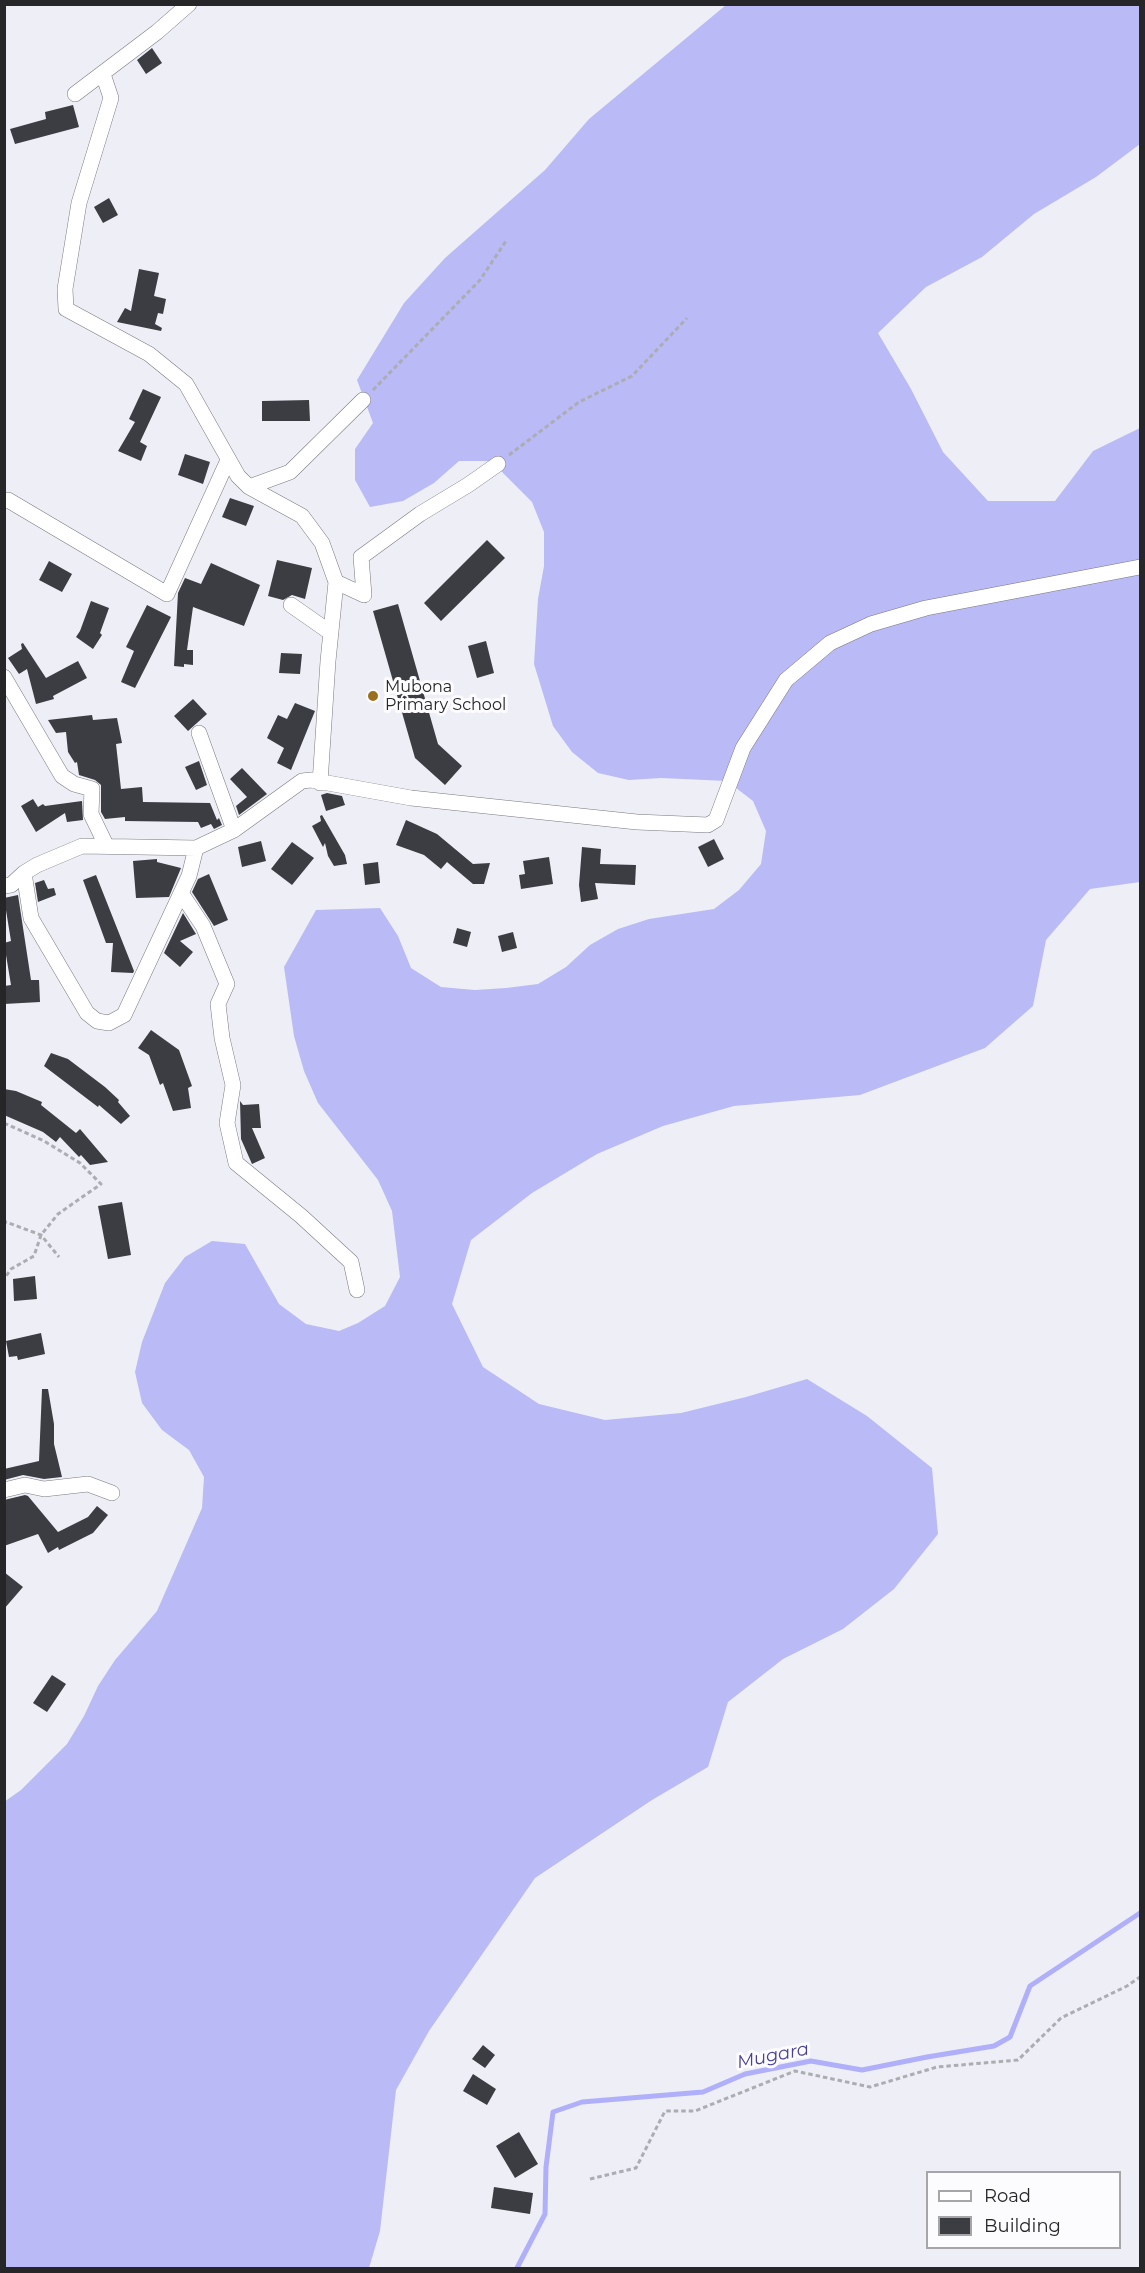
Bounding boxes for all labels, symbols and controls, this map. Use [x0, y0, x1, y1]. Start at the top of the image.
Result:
place label: Mubona Primary School [385, 677, 506, 715]
marker: Mubona Primary School [366, 689, 380, 703]
water label: Mugara [735, 2038, 811, 2074]
legend [926, 2171, 1121, 2249]
text: Road [984, 2185, 1031, 2207]
text: Building [984, 2215, 1061, 2237]

